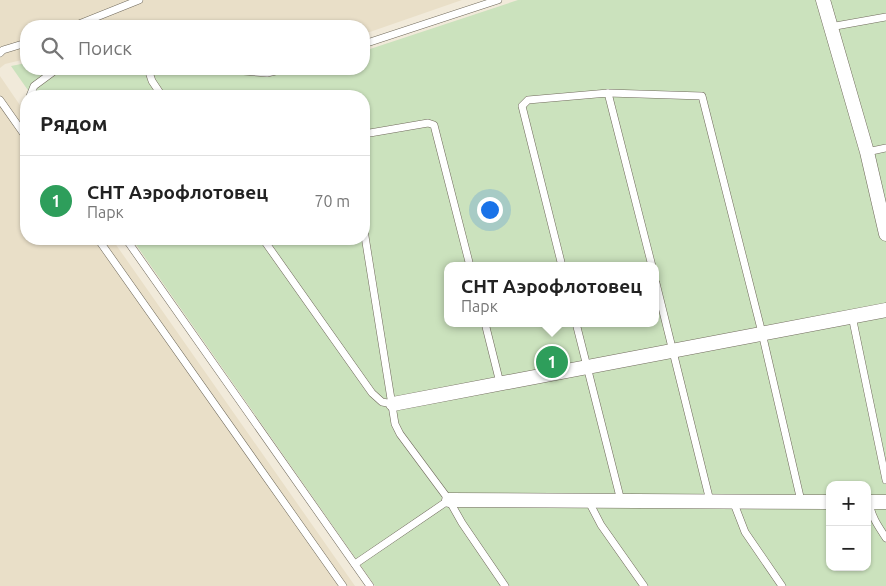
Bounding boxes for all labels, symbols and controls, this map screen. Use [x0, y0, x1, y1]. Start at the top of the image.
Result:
search box [20, 20, 370, 75]
icon: search [38, 34, 66, 62]
text: Поиск [78, 37, 132, 59]
text: Рядом [40, 111, 108, 135]
text: СНТ Аэрофлотовец [87, 181, 268, 203]
text: 1 [51, 192, 61, 210]
text: 70 m [314, 192, 350, 210]
your location [477, 197, 503, 223]
text: Парк [87, 203, 124, 221]
popup [444, 262, 659, 327]
text: СНТ Аэрофлотовец [461, 275, 642, 297]
text: Парк [461, 297, 498, 315]
pin: 1 [536, 343, 568, 381]
map controls [826, 481, 871, 571]
button: + [826, 481, 871, 526]
button: − [826, 526, 871, 571]

